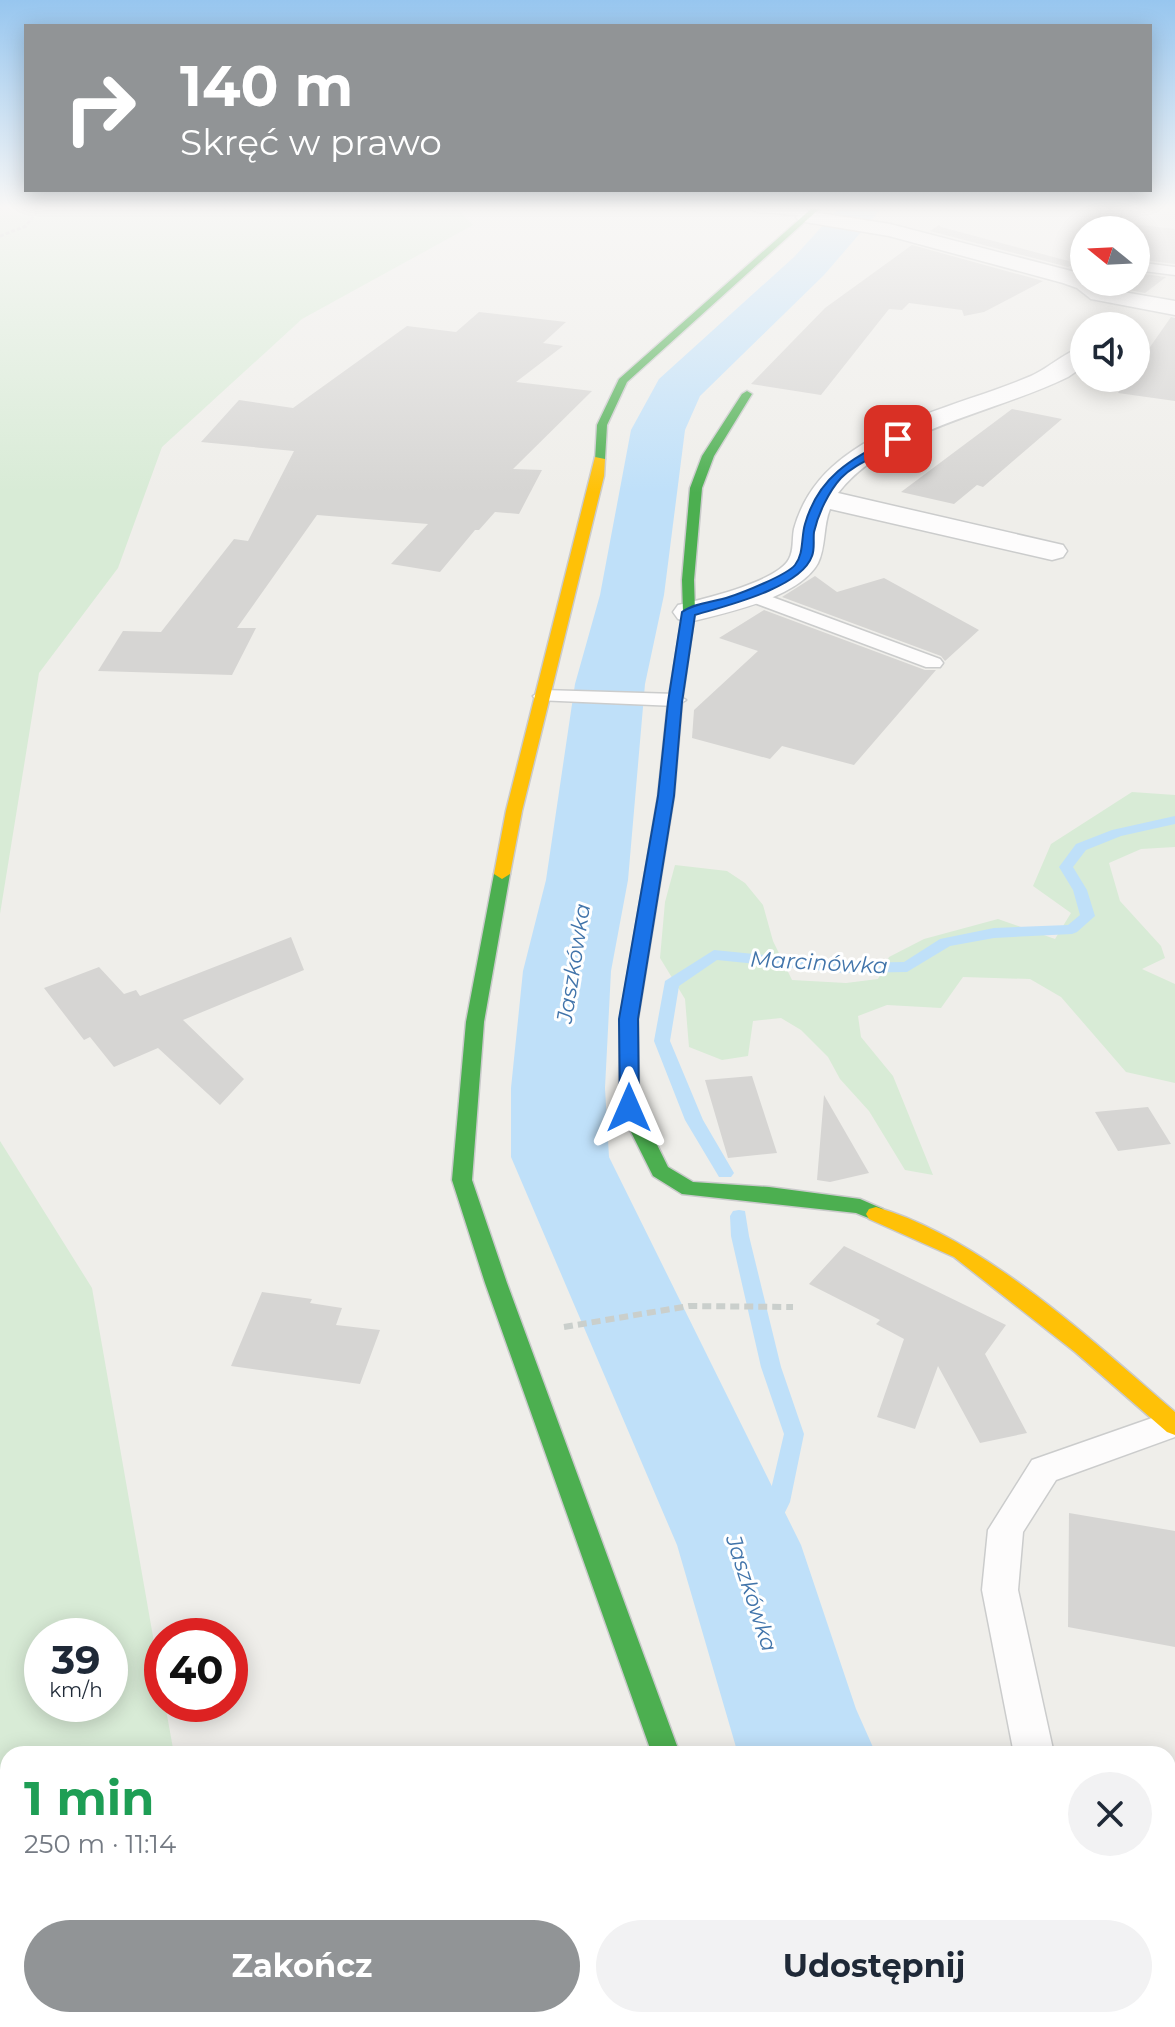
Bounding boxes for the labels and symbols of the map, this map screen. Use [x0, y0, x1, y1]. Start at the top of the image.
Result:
north arrow [1070, 216, 1150, 296]
pin [864, 405, 932, 473]
water label: Jaszkówka [551, 901, 596, 1026]
water label: Marcinówka [749, 945, 888, 980]
position arrow [587, 1066, 671, 1150]
water label: Jaszkówka [720, 1531, 783, 1655]
speed limit sign: 40 [144, 1618, 248, 1722]

